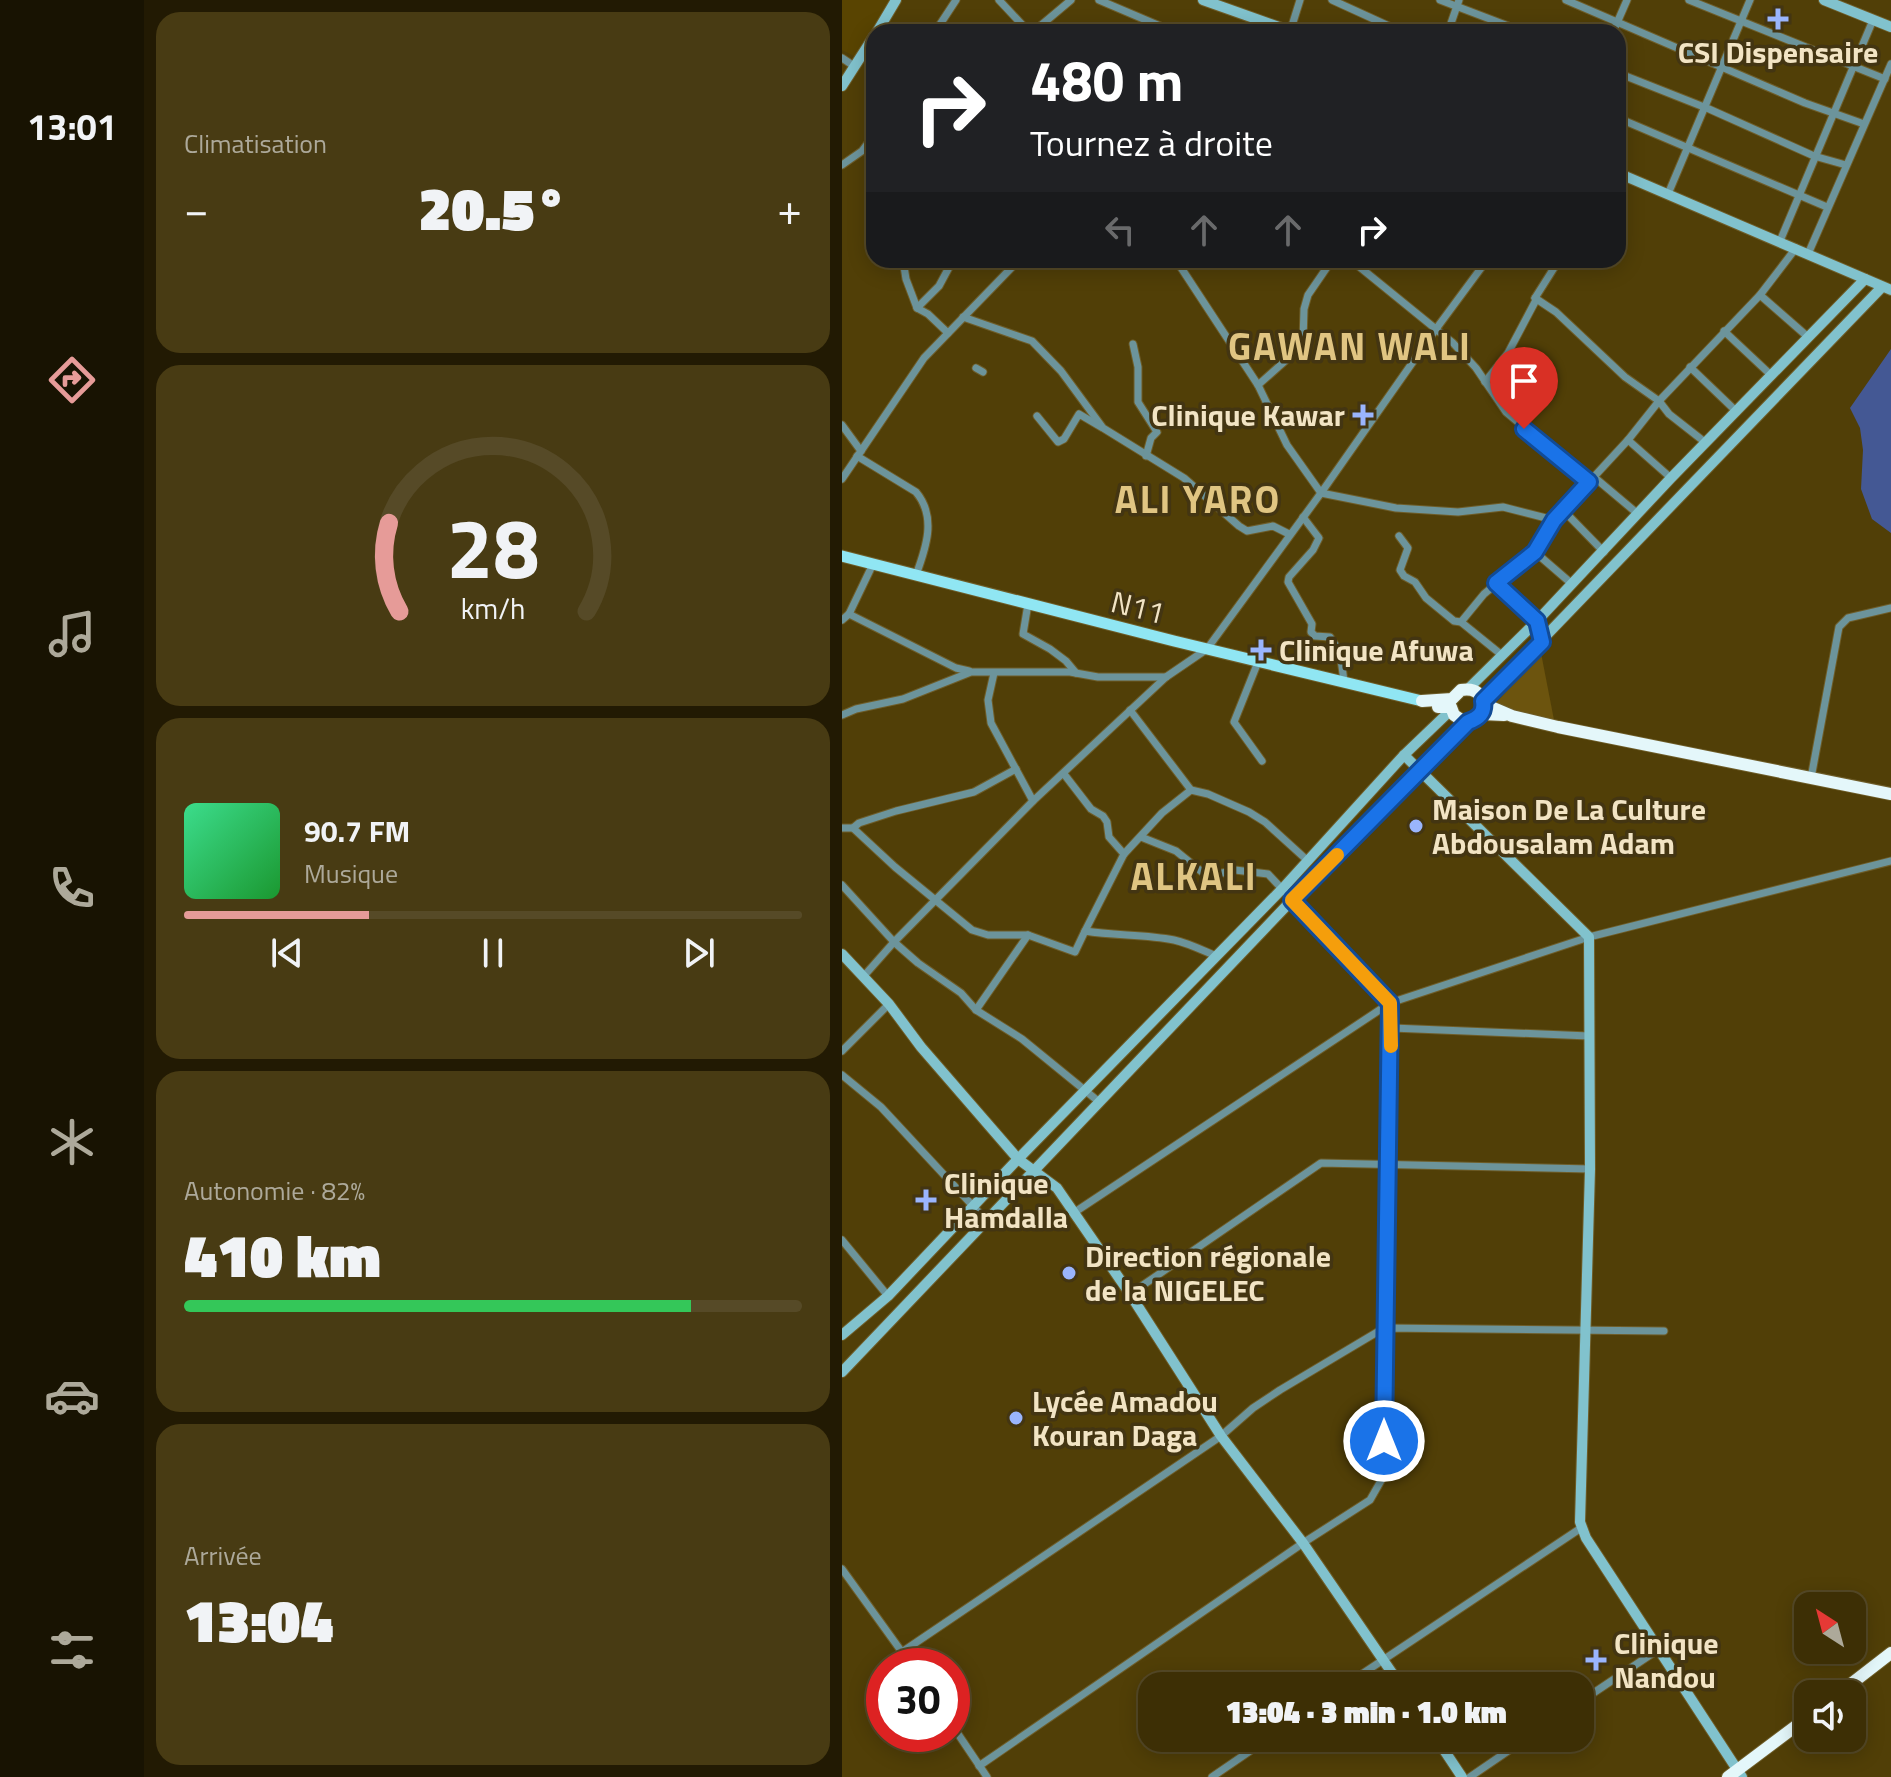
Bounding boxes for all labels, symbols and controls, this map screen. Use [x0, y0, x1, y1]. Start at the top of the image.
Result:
marker: CSI Dispensaire [1767, 8, 1789, 30]
place label: CSI Dispensaire [1678, 29, 1878, 75]
text: 480 m [1030, 38, 1183, 123]
icon: right [898, 56, 1002, 160]
text: 13:01 [27, 99, 117, 154]
text: Tournez à droite [1030, 115, 1273, 170]
text: Climatisation [184, 124, 327, 163]
text: 20.5° [419, 162, 567, 253]
text: − [184, 175, 209, 242]
text: + [777, 175, 802, 242]
icon: left [1098, 208, 1142, 252]
icon: ahead [1182, 208, 1226, 252]
icon: ahead [1266, 208, 1310, 252]
icon: right [1350, 208, 1394, 252]
district label: GAWAN WALI [1228, 317, 1472, 375]
pin [1490, 347, 1558, 429]
icon: directions [44, 352, 100, 408]
icon: arrive [1502, 359, 1546, 403]
place label: Clinique Kawar [1151, 392, 1345, 438]
marker: Clinique Kawar [1352, 404, 1374, 426]
district label: ALI YARO [1115, 470, 1281, 528]
text: 28 [446, 483, 540, 609]
street label: N11 [1106, 578, 1170, 636]
text: km/h [461, 587, 525, 630]
icon: music [44, 606, 100, 662]
place label: Clinique Afuwa [1279, 627, 1474, 673]
marker: Clinique Afuwa [1250, 639, 1272, 661]
place label: Maison De La Culture Abdousalam Adam [1432, 786, 1706, 866]
text: 90.7 FM [304, 808, 410, 854]
marker: Maison De La Culture Abdousalam Adam [1407, 817, 1425, 835]
district label: ALKALI [1130, 847, 1258, 905]
text: Musique [304, 854, 398, 893]
icon: phone [44, 860, 100, 916]
icon: previous [265, 931, 309, 975]
icon: pause [471, 931, 515, 975]
icon: next [677, 931, 721, 975]
icon: climate [44, 1114, 100, 1170]
place label: Clinique Hamdalla [944, 1160, 1068, 1240]
text: Autonomie · 82% [184, 1171, 365, 1210]
marker: Clinique Hamdalla [915, 1189, 937, 1211]
text: 410 km [184, 1209, 381, 1300]
place label: Direction régionale de la NIGELEC [1085, 1233, 1331, 1313]
marker: Direction régionale de la NIGELEC [1060, 1264, 1078, 1282]
icon: car [44, 1368, 100, 1424]
place label: Lycée Amadou Kouran Daga [1032, 1378, 1218, 1458]
position arrow [1342, 1399, 1426, 1483]
marker: Lycée Amadou Kouran Daga [1007, 1409, 1025, 1427]
text: Arrivée [184, 1536, 262, 1575]
text: 13:04 [184, 1574, 333, 1665]
north arrow [1794, 1592, 1866, 1664]
map controls [1794, 1592, 1866, 1752]
place label: Clinique Nandou [1614, 1620, 1719, 1700]
icon: filters [44, 1622, 100, 1678]
speed limit sign: 30 [866, 1648, 970, 1752]
marker: Clinique Nandou [1585, 1649, 1607, 1671]
button: sound [1794, 1680, 1866, 1752]
text: 13:04 · 3 min · 1.0 km [1225, 1689, 1507, 1735]

